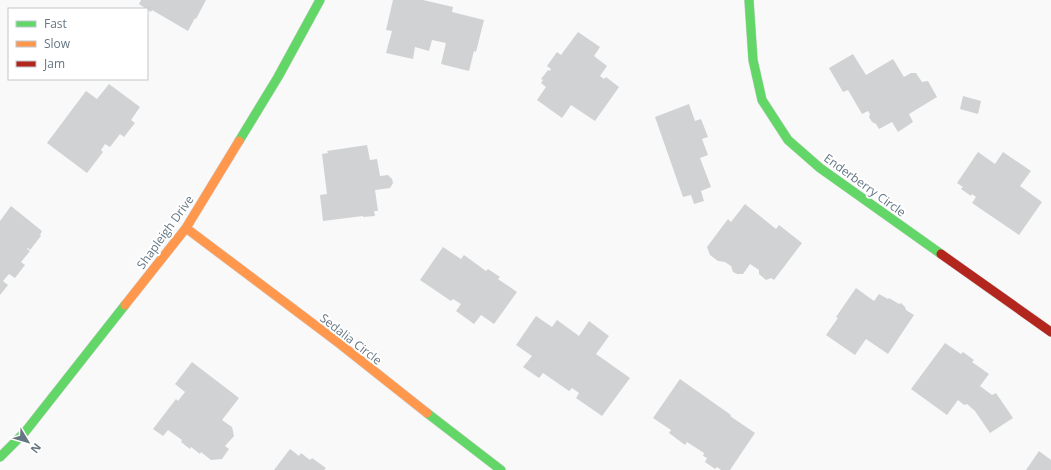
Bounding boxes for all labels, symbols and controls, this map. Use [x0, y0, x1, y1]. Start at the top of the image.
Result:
legend [8, 8, 148, 80]
text: Fast [44, 15, 67, 32]
text: Slow [44, 35, 71, 52]
text: Jam [43, 55, 65, 72]
street label: Enderberry Circle [821, 150, 909, 221]
street label: Shapleigh Drive [133, 192, 198, 272]
street label: Sedalia Circle [317, 309, 386, 369]
north arrow [8, 422, 48, 462]
text: N [28, 440, 45, 457]

